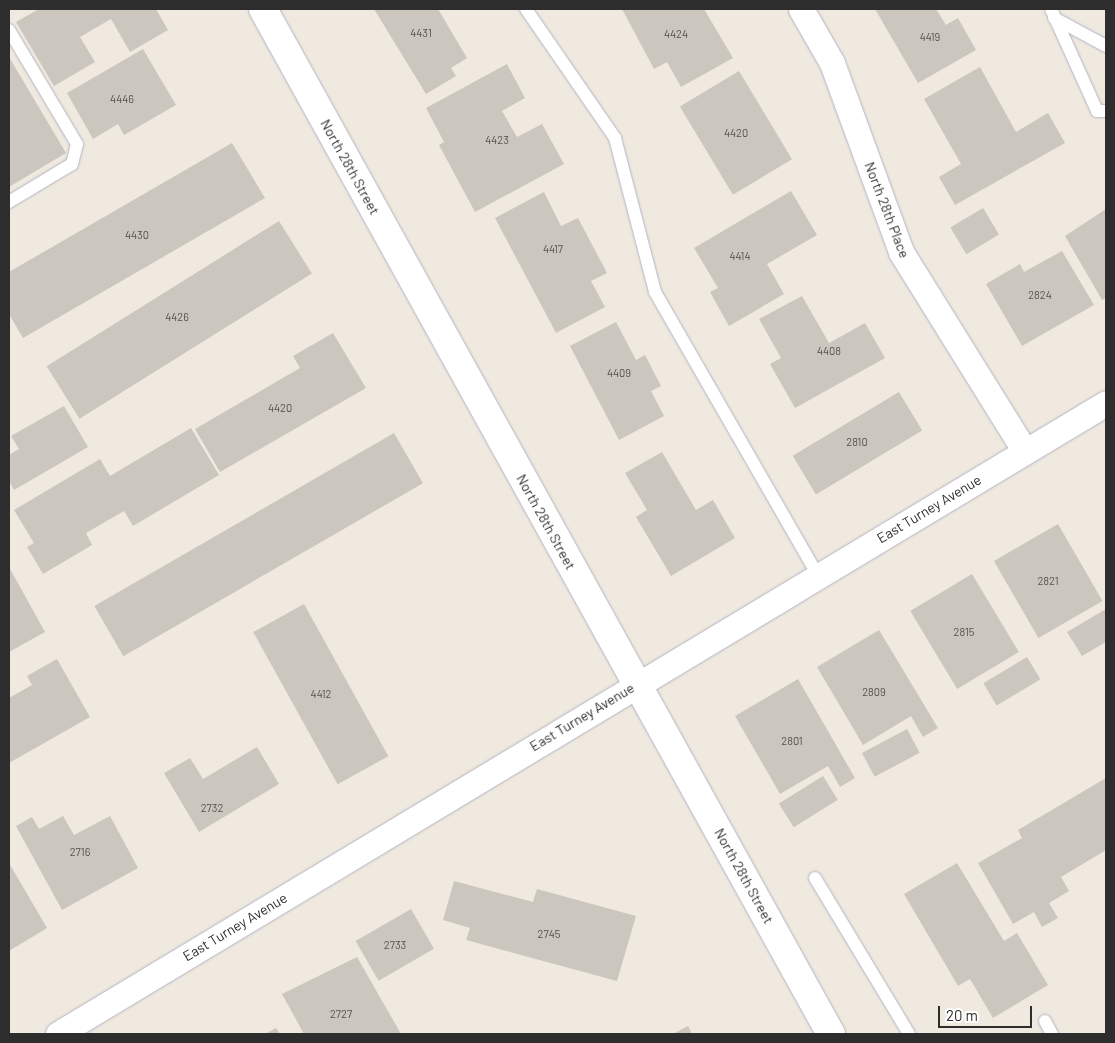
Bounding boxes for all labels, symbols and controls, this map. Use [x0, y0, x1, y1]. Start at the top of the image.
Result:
house number: 4431 [410, 26, 432, 40]
house number: 4424 [664, 27, 688, 41]
house number: 4419 [920, 30, 940, 44]
house number: 4446 [110, 92, 134, 106]
street label: North 28th Street [317, 116, 383, 218]
house number: 4420 [724, 126, 748, 140]
house number: 4423 [485, 133, 509, 147]
street label: North 28th Place [861, 160, 913, 260]
house number: 4430 [125, 228, 149, 242]
house number: 4417 [543, 242, 563, 256]
house number: 4414 [729, 249, 751, 263]
house number: 2824 [1028, 288, 1052, 302]
house number: 4426 [165, 310, 189, 324]
house number: 4408 [817, 344, 841, 358]
house number: 4409 [607, 366, 631, 380]
house number: 4420 [268, 401, 292, 415]
house number: 2810 [846, 435, 868, 449]
street label: North 28th Street [513, 471, 579, 573]
street label: East Turney Avenue [874, 471, 984, 547]
house number: 2821 [1037, 574, 1059, 588]
house number: 2815 [954, 625, 974, 639]
street label: East Turney Avenue [527, 679, 637, 755]
house number: 2809 [862, 685, 886, 699]
house number: 4412 [311, 687, 331, 701]
house number: 2801 [781, 734, 803, 748]
house number: 2732 [201, 801, 223, 815]
street label: North 28th Street [711, 825, 777, 927]
house number: 2716 [70, 845, 90, 859]
street label: East Turney Avenue [180, 889, 290, 965]
house number: 2745 [538, 927, 560, 941]
house number: 2733 [384, 938, 406, 952]
scale bar [940, 996, 1034, 1028]
text: 20 m [946, 1006, 978, 1024]
house number: 2727 [330, 1007, 352, 1021]

